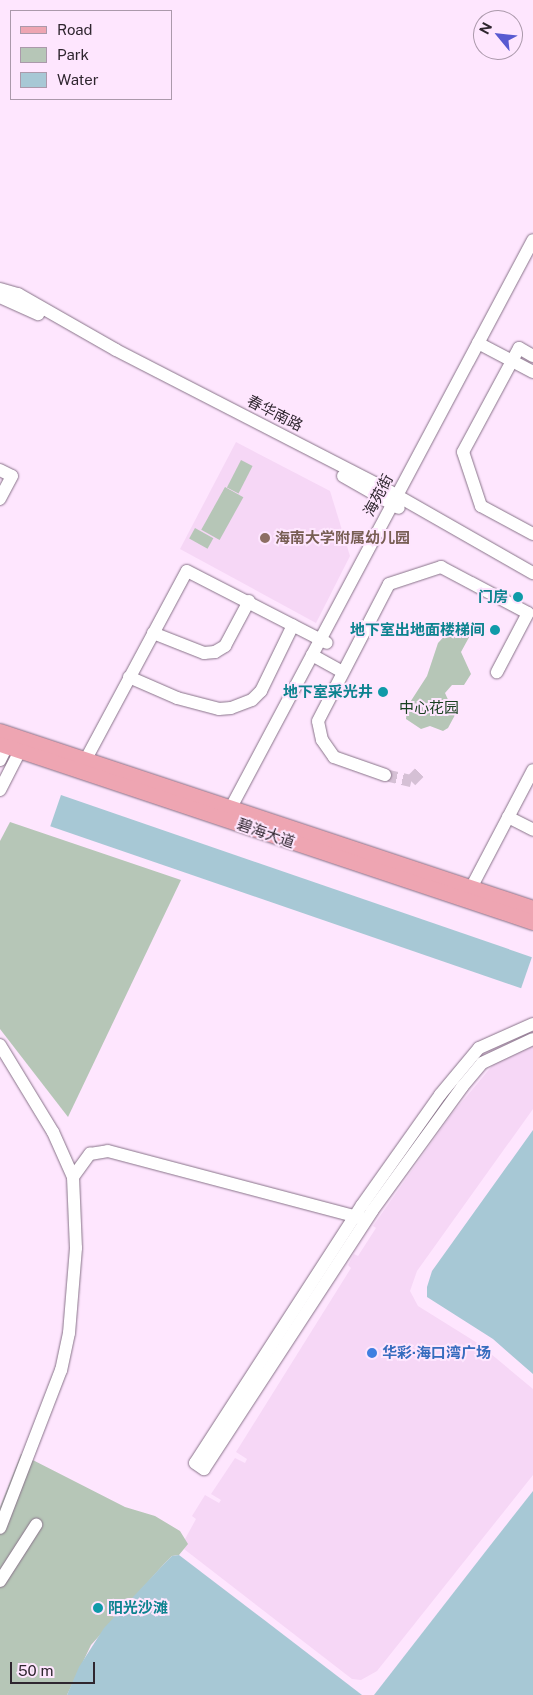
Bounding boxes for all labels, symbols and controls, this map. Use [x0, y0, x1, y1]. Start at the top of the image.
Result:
legend [10, 10, 172, 100]
north arrow [473, 10, 523, 60]
text: N [476, 20, 495, 37]
text: Road [57, 21, 93, 38]
text: Park [57, 46, 89, 63]
text: Water [57, 71, 99, 88]
street label: 春华南路 [244, 391, 306, 435]
street label: 海苑街 [359, 471, 397, 519]
place label: 海南大学附属幼儿园 [275, 529, 410, 547]
marker: 海南大学附属幼儿园 [259, 532, 271, 544]
place label: 门房 [478, 588, 508, 606]
marker: 门房 [512, 591, 524, 603]
place label: 地下室出地面楼梯间 [350, 621, 485, 639]
marker: 地下室出地面楼梯间 [489, 624, 501, 636]
place label: 地下室采光井 [283, 683, 373, 701]
marker: 地下室采光井 [377, 686, 389, 698]
park label: 中心花园 [399, 699, 459, 717]
street label: 碧海大道 [235, 815, 297, 851]
place label: 华彩·海口湾广场 [382, 1344, 491, 1362]
marker: 华彩·海口湾广场 [366, 1347, 378, 1359]
place label: 阳光沙滩 [108, 1599, 168, 1617]
marker: 阳光沙滩 [92, 1602, 104, 1614]
scale bar [12, 1652, 98, 1684]
text: 50 m [18, 1662, 53, 1679]

